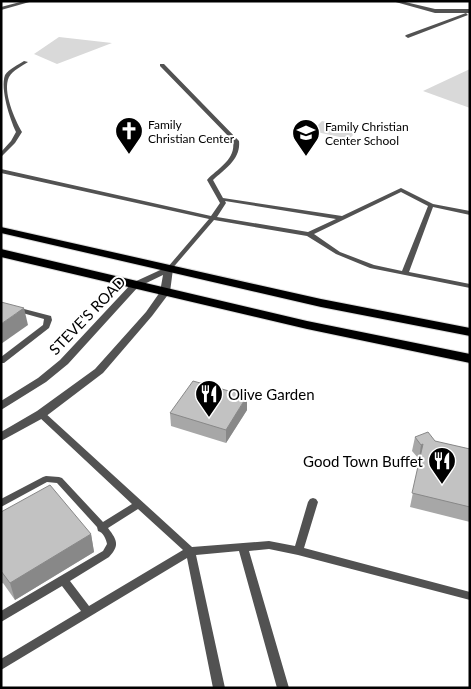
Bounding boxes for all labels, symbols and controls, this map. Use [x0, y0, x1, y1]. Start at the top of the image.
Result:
church icon: Family Christian Center [114, 116, 144, 155]
place label: Family Christian Center [148, 117, 235, 146]
school or university icon: Family Christian Center School [291, 118, 321, 157]
place label: Family Christian Center School [325, 119, 409, 148]
street label: STEVE'S ROAD [45, 272, 129, 358]
restaurant icon: Olive Garden [194, 379, 224, 418]
place label: Olive Garden [228, 385, 315, 403]
restaurant icon: Good Town Buffet [427, 446, 457, 485]
place label: Good Town Buffet [303, 452, 424, 470]

